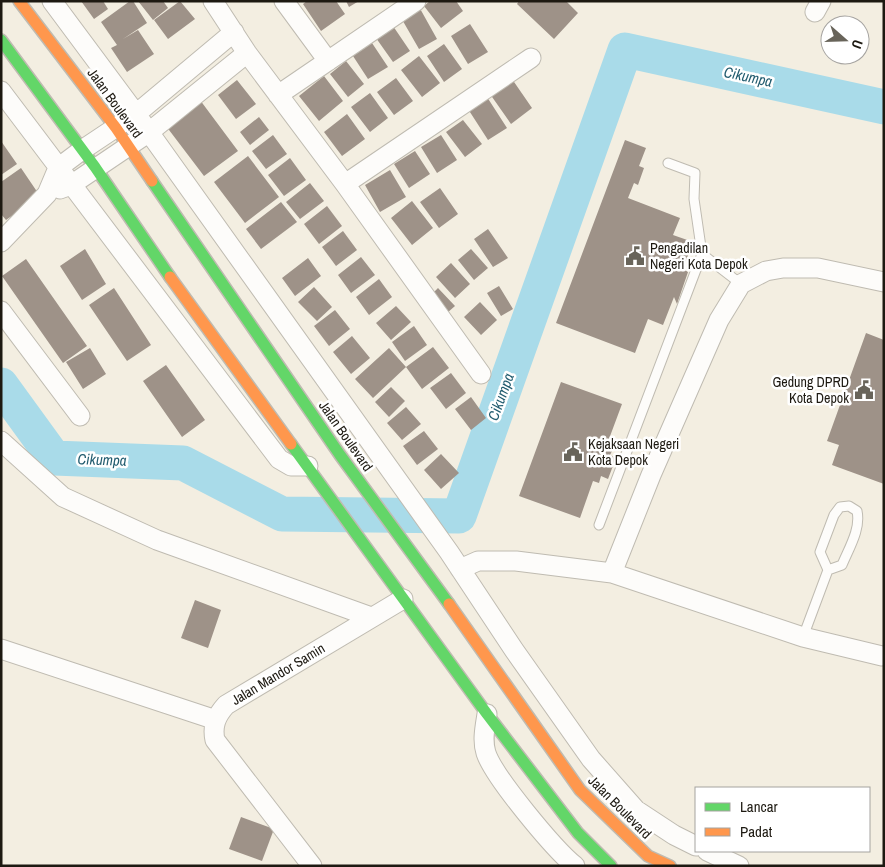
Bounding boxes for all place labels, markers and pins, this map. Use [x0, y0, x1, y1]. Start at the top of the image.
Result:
place label: Pengadilan Negeri Kota Depok [650, 239, 748, 273]
public building icon: Pengadilan Negeri Kota Depok [624, 245, 646, 267]
place label: Gedung DPRD Kota Depok [772, 373, 849, 407]
public building icon: Gedung DPRD Kota Depok [853, 379, 875, 401]
place label: Kejaksaan Negeri Kota Depok [588, 435, 679, 469]
public building icon: Kejaksaan Negeri Kota Depok [562, 441, 584, 463]

